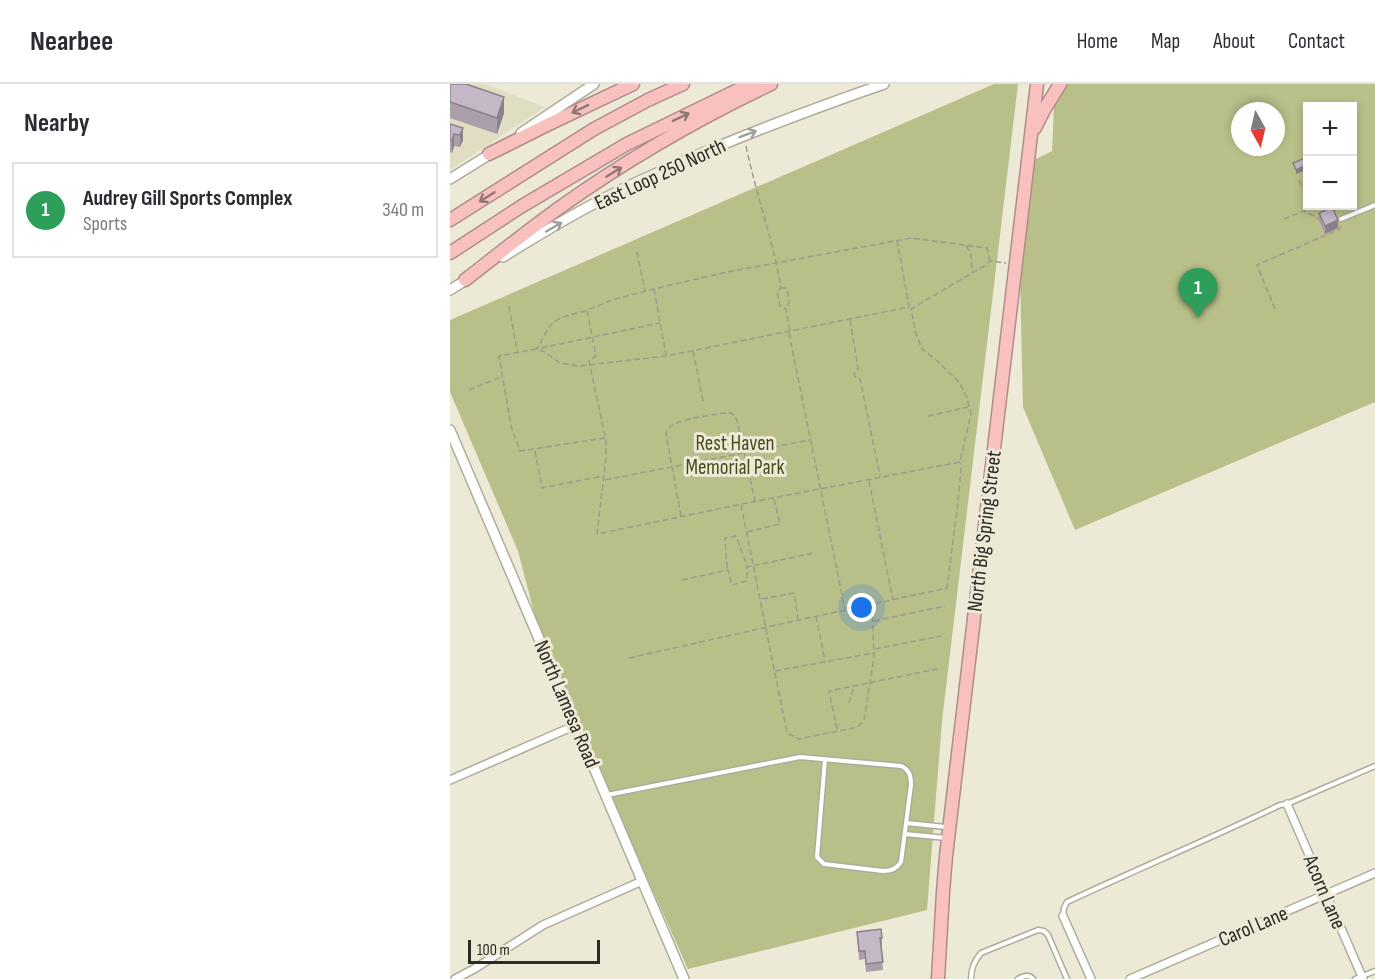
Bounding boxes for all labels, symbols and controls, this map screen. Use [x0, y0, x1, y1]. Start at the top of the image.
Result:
text: Nearbee [30, 25, 113, 58]
text: Home [1077, 29, 1118, 54]
text: Map [1151, 29, 1180, 54]
text: About [1213, 29, 1255, 54]
text: Contact [1288, 29, 1345, 54]
north arrow [1231, 102, 1285, 156]
map controls [1303, 102, 1357, 210]
button: + [1303, 102, 1357, 156]
one-way arrow [571, 103, 589, 115]
text: Nearby [24, 108, 90, 139]
one-way arrow [672, 110, 690, 122]
one-way arrow [739, 127, 757, 138]
street label: East Loop 250 North [591, 133, 730, 216]
button: − [1303, 156, 1357, 210]
one-way arrow [605, 165, 622, 177]
text: Audrey Gill Sports Complex [83, 185, 292, 212]
one-way arrow [479, 191, 496, 203]
text: 1 [42, 198, 49, 222]
text: 340 m [382, 198, 424, 222]
text: Sports [83, 212, 127, 236]
one-way arrow [545, 220, 562, 232]
pin: 1 [1178, 268, 1218, 318]
park label: Rest Haven Memorial Park [685, 431, 785, 480]
street label: North Big Spring Street [962, 449, 1007, 613]
your location [847, 593, 876, 622]
street label: North Lamesa Road [528, 637, 605, 772]
street label: Acorn Lane [1297, 851, 1351, 933]
street label: Carol Lane [1215, 901, 1292, 952]
scale bar [468, 937, 600, 964]
text: 100 m [477, 941, 510, 960]

